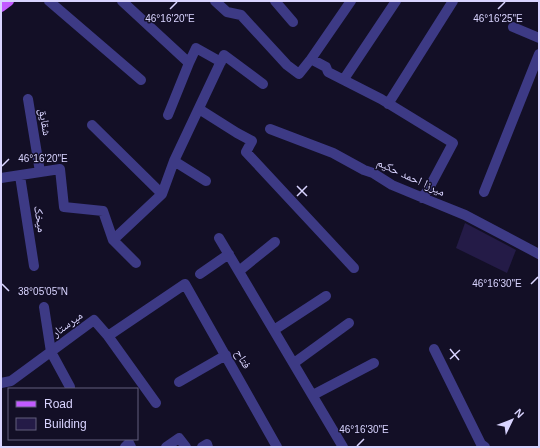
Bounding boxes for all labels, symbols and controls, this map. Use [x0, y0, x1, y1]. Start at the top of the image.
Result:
text: 46°16'20"E [145, 13, 195, 24]
text: 46°16'25"E [473, 13, 523, 24]
street label: شقایق [36, 107, 54, 137]
text: 46°16'20"E [18, 153, 68, 164]
street label: میرزا احمد حکیم [374, 155, 447, 200]
street label: میخک [31, 205, 49, 234]
text: 46°16'30"E [472, 278, 522, 289]
text: 38°05'05"N [18, 286, 68, 297]
street label: میرستار [48, 308, 85, 341]
street label: فتاح [232, 347, 254, 371]
legend [8, 388, 138, 440]
text: Road [44, 397, 73, 411]
north arrow [492, 400, 532, 440]
text: N [512, 406, 526, 420]
text: Building [44, 417, 87, 431]
text: 46°16'30"E [339, 424, 389, 435]

